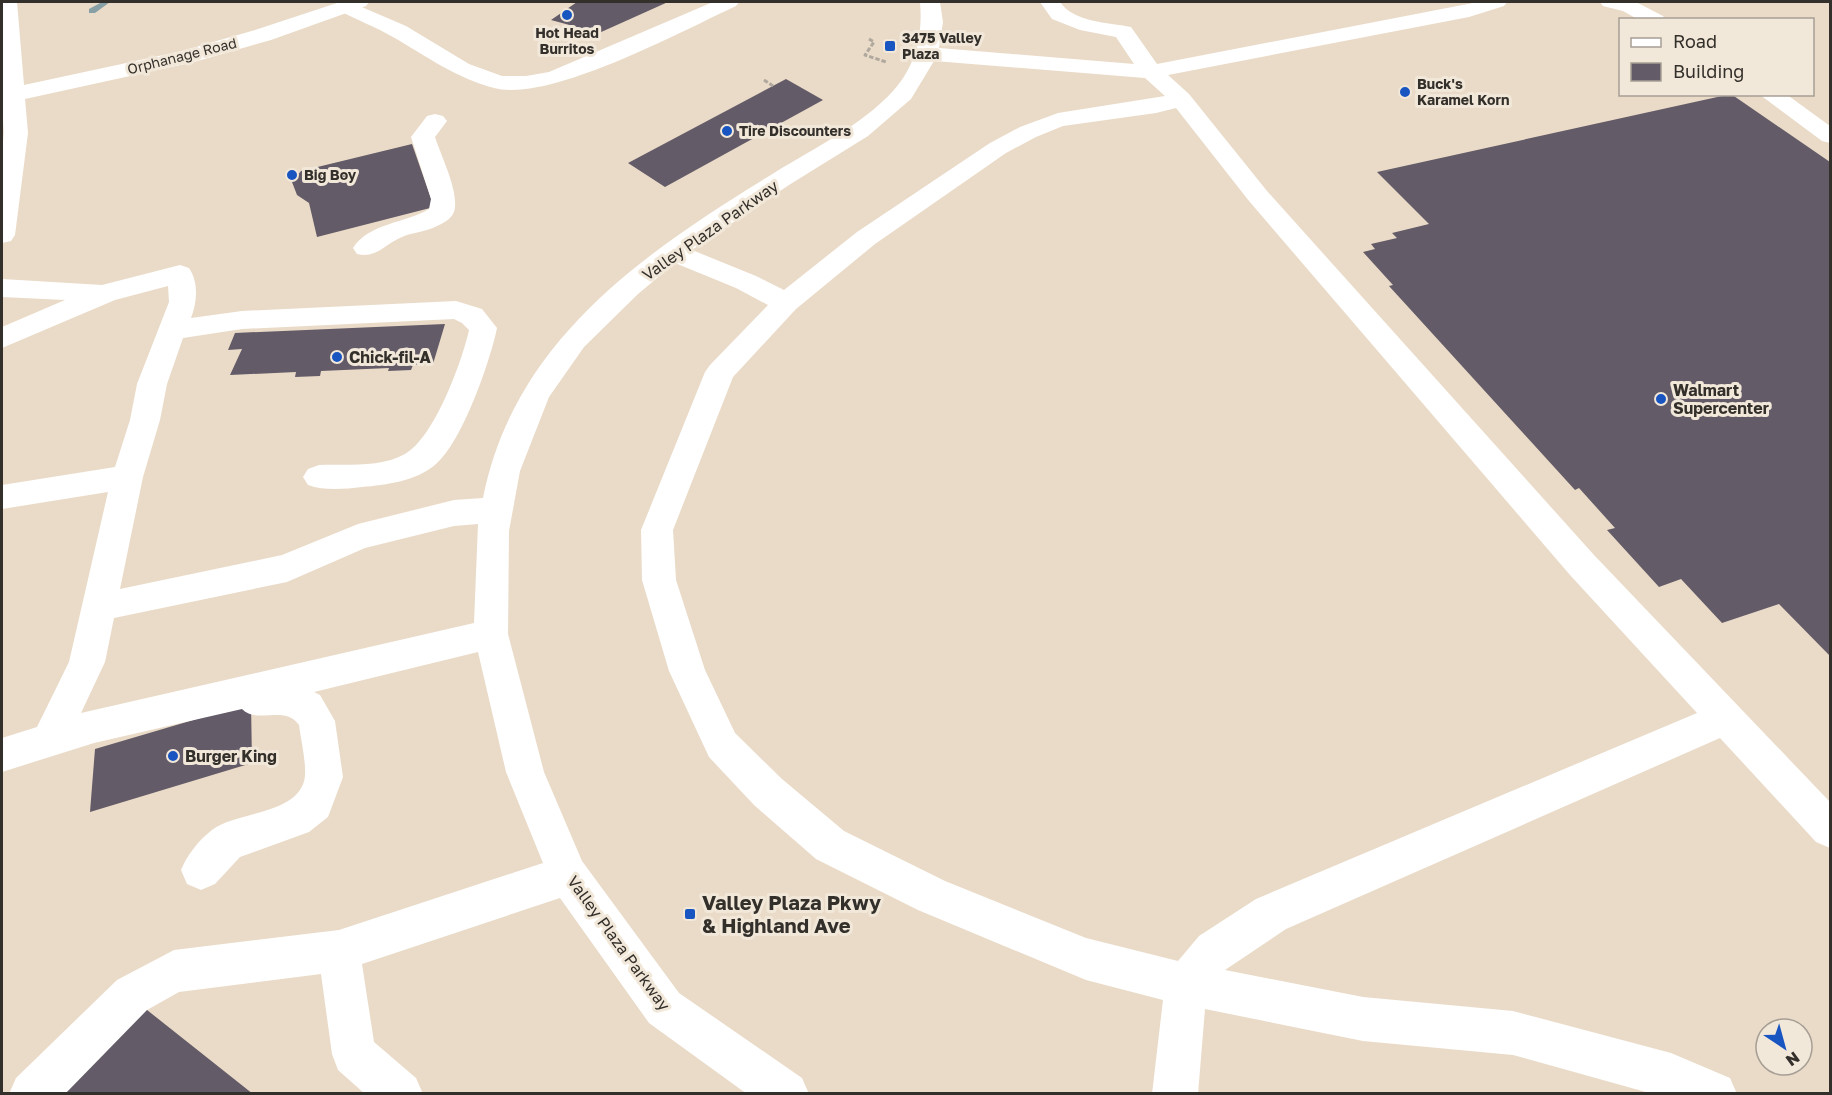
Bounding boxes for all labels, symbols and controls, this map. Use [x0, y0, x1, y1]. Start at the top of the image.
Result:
marker: Hot Head Burritos [560, 8, 574, 22]
legend [1619, 18, 1814, 96]
place label: Hot Head Burritos [535, 24, 599, 57]
place label: 3475 Valley Plaza [902, 29, 982, 62]
text: Road [1673, 30, 1717, 52]
street label: Orphanage Road [125, 34, 238, 77]
marker: 3475 Valley Plaza [883, 39, 897, 53]
text: Building [1673, 60, 1744, 82]
place label: Buck's Karamel Korn [1417, 75, 1509, 108]
marker: Buck's Karamel Korn [1398, 85, 1412, 99]
place label: Tire Discounters [739, 122, 851, 139]
marker: Tire Discounters [720, 124, 734, 138]
place label: Big Boy [304, 166, 357, 183]
marker: Big Boy [285, 168, 299, 182]
street label: Valley Plaza Parkway [638, 175, 782, 285]
place label: Chick-fil-A [349, 347, 432, 367]
marker: Chick-fil-A [330, 350, 344, 364]
place label: Walmart Supercenter [1673, 380, 1769, 418]
marker: Walmart Supercenter [1654, 392, 1668, 406]
place label: Burger King [185, 746, 277, 766]
marker: Burger King [166, 749, 180, 763]
street label: Valley Plaza Parkway [563, 872, 675, 1014]
place label: Valley Plaza Pkwy & Highland Ave [702, 890, 881, 937]
marker: Valley Plaza Pkwy & Highland Ave [683, 907, 697, 921]
north arrow [1754, 1017, 1814, 1077]
text: N [1782, 1047, 1804, 1071]

